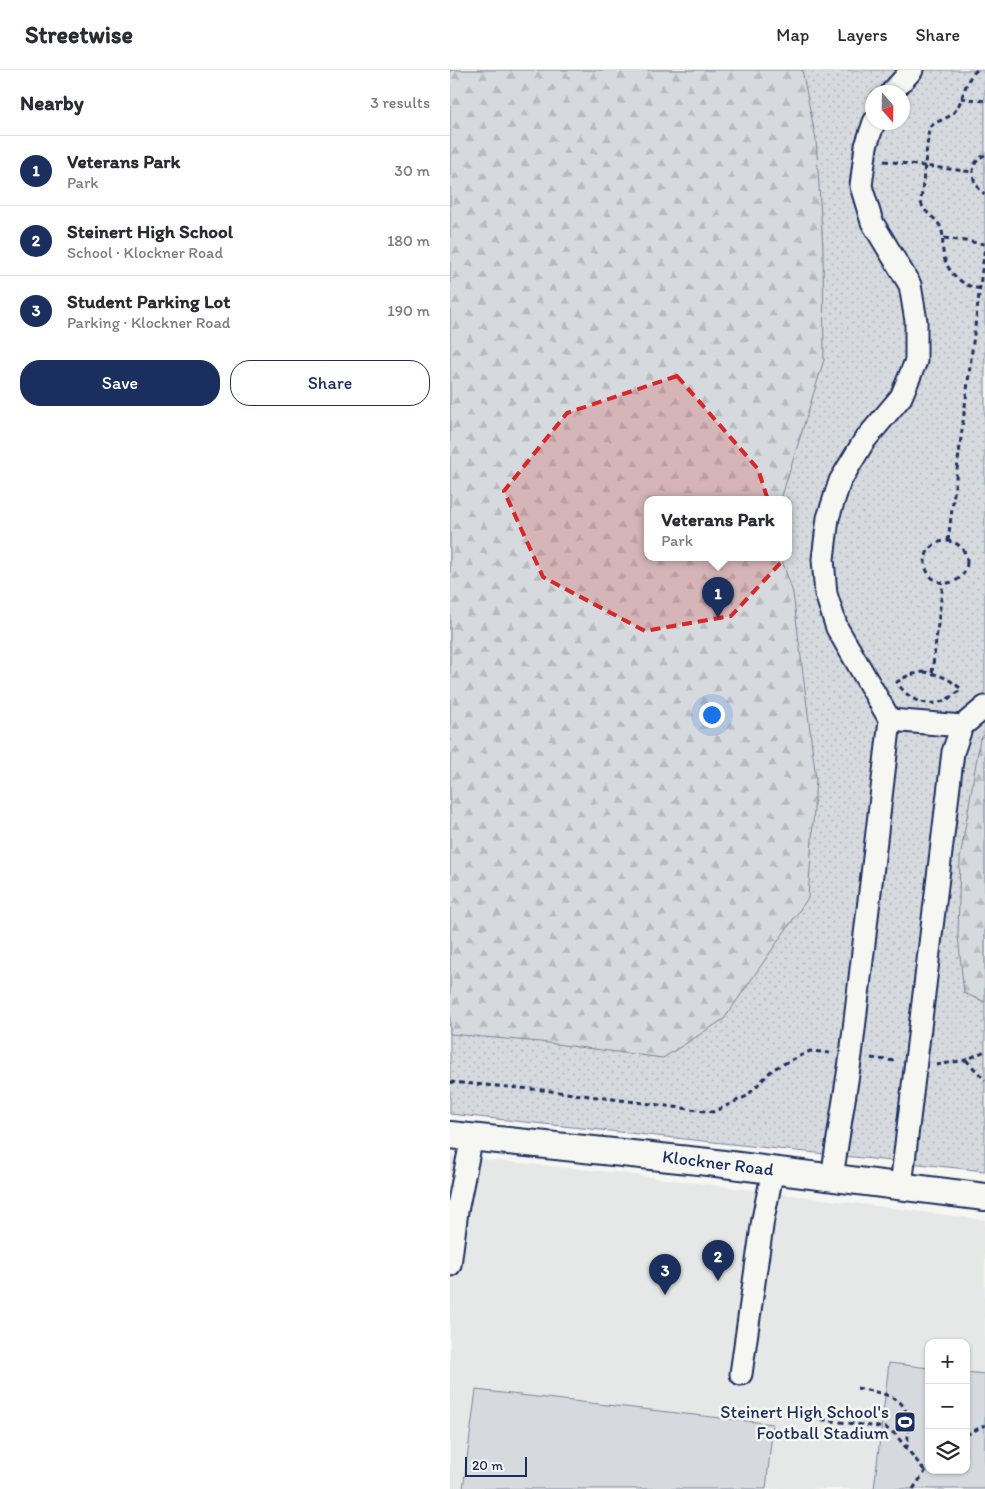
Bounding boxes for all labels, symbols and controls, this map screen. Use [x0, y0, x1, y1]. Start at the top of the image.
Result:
text: Streetwise [25, 20, 133, 49]
text: Map [776, 24, 809, 46]
text: Layers [837, 24, 887, 46]
text: Share [915, 24, 960, 46]
north arrow [865, 85, 910, 130]
text: Nearby [20, 90, 84, 115]
text: 3 results [370, 93, 430, 112]
text: Veterans Park [67, 150, 180, 173]
text: 1 [32, 161, 40, 180]
text: 30 m [394, 161, 430, 180]
text: Park [67, 173, 98, 192]
text: Steinert High School [67, 220, 233, 243]
text: 2 [32, 231, 40, 250]
text: 180 m [387, 231, 430, 250]
text: School · Klockner Road [67, 243, 223, 262]
text: Student Parking Lot [67, 290, 230, 313]
text: 3 [32, 301, 40, 320]
text: 190 m [387, 301, 430, 320]
text: Parking · Klockner Road [67, 313, 231, 332]
button: Save [20, 360, 220, 406]
button: Share [230, 360, 430, 406]
popup [644, 496, 792, 561]
text: Veterans Park [661, 508, 775, 531]
text: Park [661, 531, 693, 550]
pin: 1 [702, 577, 734, 618]
your location [699, 702, 725, 728]
street label: Klockner Road [661, 1145, 775, 1181]
pin: 2 [702, 1240, 734, 1281]
pin: 3 [649, 1254, 681, 1295]
map controls [925, 1339, 970, 1474]
button: + [925, 1339, 970, 1384]
button: − [925, 1384, 970, 1429]
place label: Steinert High School's Football Stadium [720, 1401, 889, 1444]
sports icon: Steinert High School's Football Stadium [893, 1410, 917, 1434]
button: layers [925, 1429, 970, 1474]
scale bar [465, 1454, 528, 1477]
text: 20 m [472, 1457, 503, 1474]

